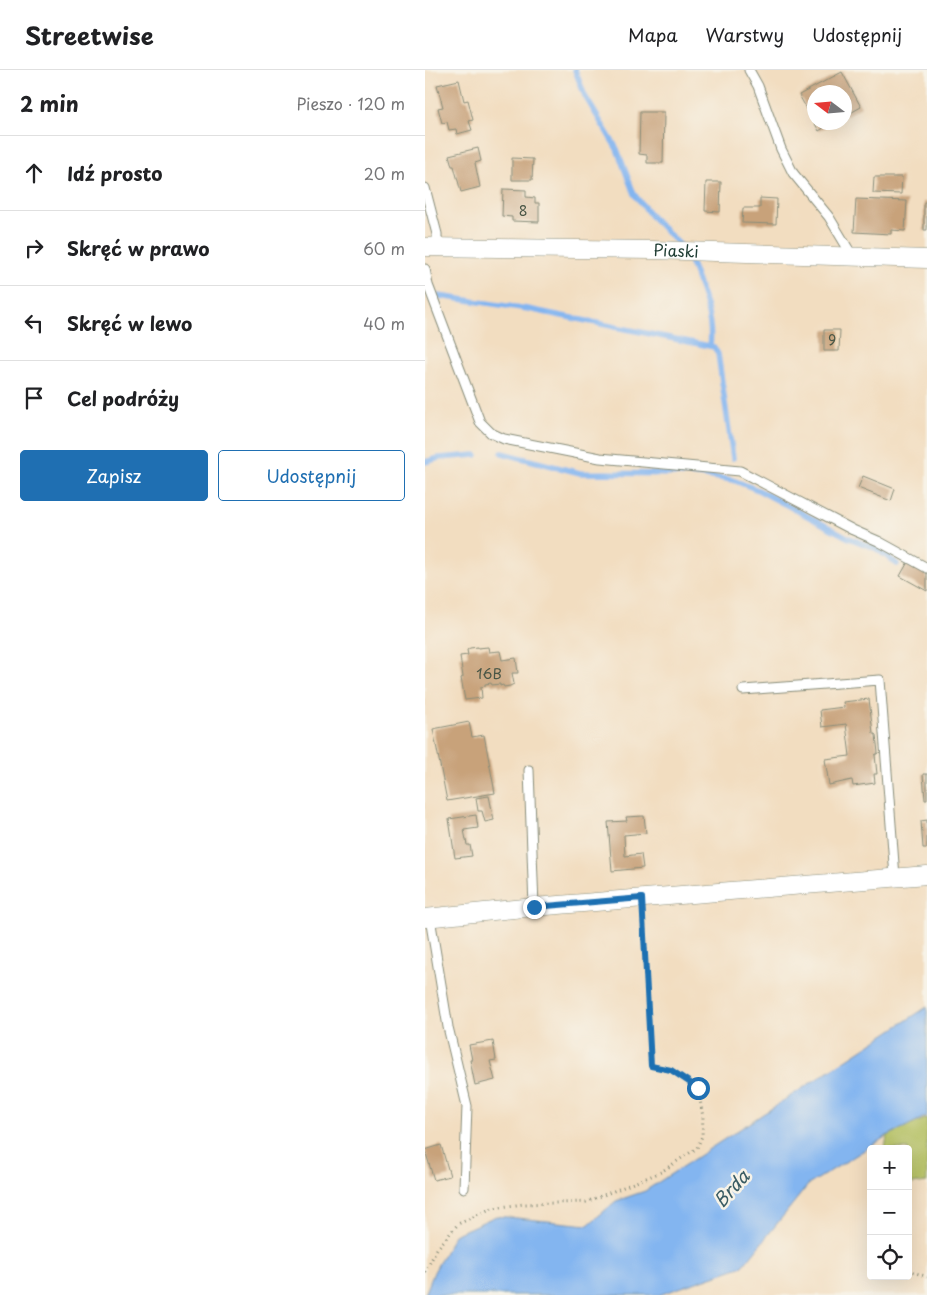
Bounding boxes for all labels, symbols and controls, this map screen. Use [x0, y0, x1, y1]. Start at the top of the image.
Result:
text: Streetwise [25, 17, 154, 53]
text: Mapa [628, 21, 678, 48]
text: Warstwy [706, 21, 784, 48]
text: Udostępnij [812, 21, 902, 48]
north arrow [807, 85, 852, 130]
text: 2 min [20, 87, 79, 119]
text: Pieszo · 120 m [296, 91, 405, 115]
icon: ahead [20, 159, 48, 187]
text: Idź prosto [67, 159, 163, 187]
text: 20 m [364, 161, 405, 185]
house number: 8 [519, 200, 527, 221]
icon: right [20, 234, 48, 262]
text: Skręć w prawo [67, 234, 210, 262]
text: 60 m [363, 236, 405, 260]
street label: Piaski [653, 237, 699, 263]
icon: left [20, 309, 48, 337]
text: Skręć w lewo [67, 309, 192, 337]
text: 40 m [363, 311, 405, 335]
house number: 9 [828, 329, 836, 350]
icon: arrive [20, 384, 48, 412]
text: Cel podróży [67, 384, 179, 412]
button: Zapisz [20, 450, 208, 501]
button: Udostępnij [218, 450, 405, 501]
house number: 16B [476, 663, 502, 684]
route end [523, 896, 546, 919]
route start [687, 1077, 710, 1100]
map controls [867, 1145, 912, 1280]
button: + [867, 1145, 912, 1190]
water label: Brda [707, 1163, 755, 1213]
button: − [867, 1190, 912, 1235]
button: locate [867, 1235, 912, 1280]

